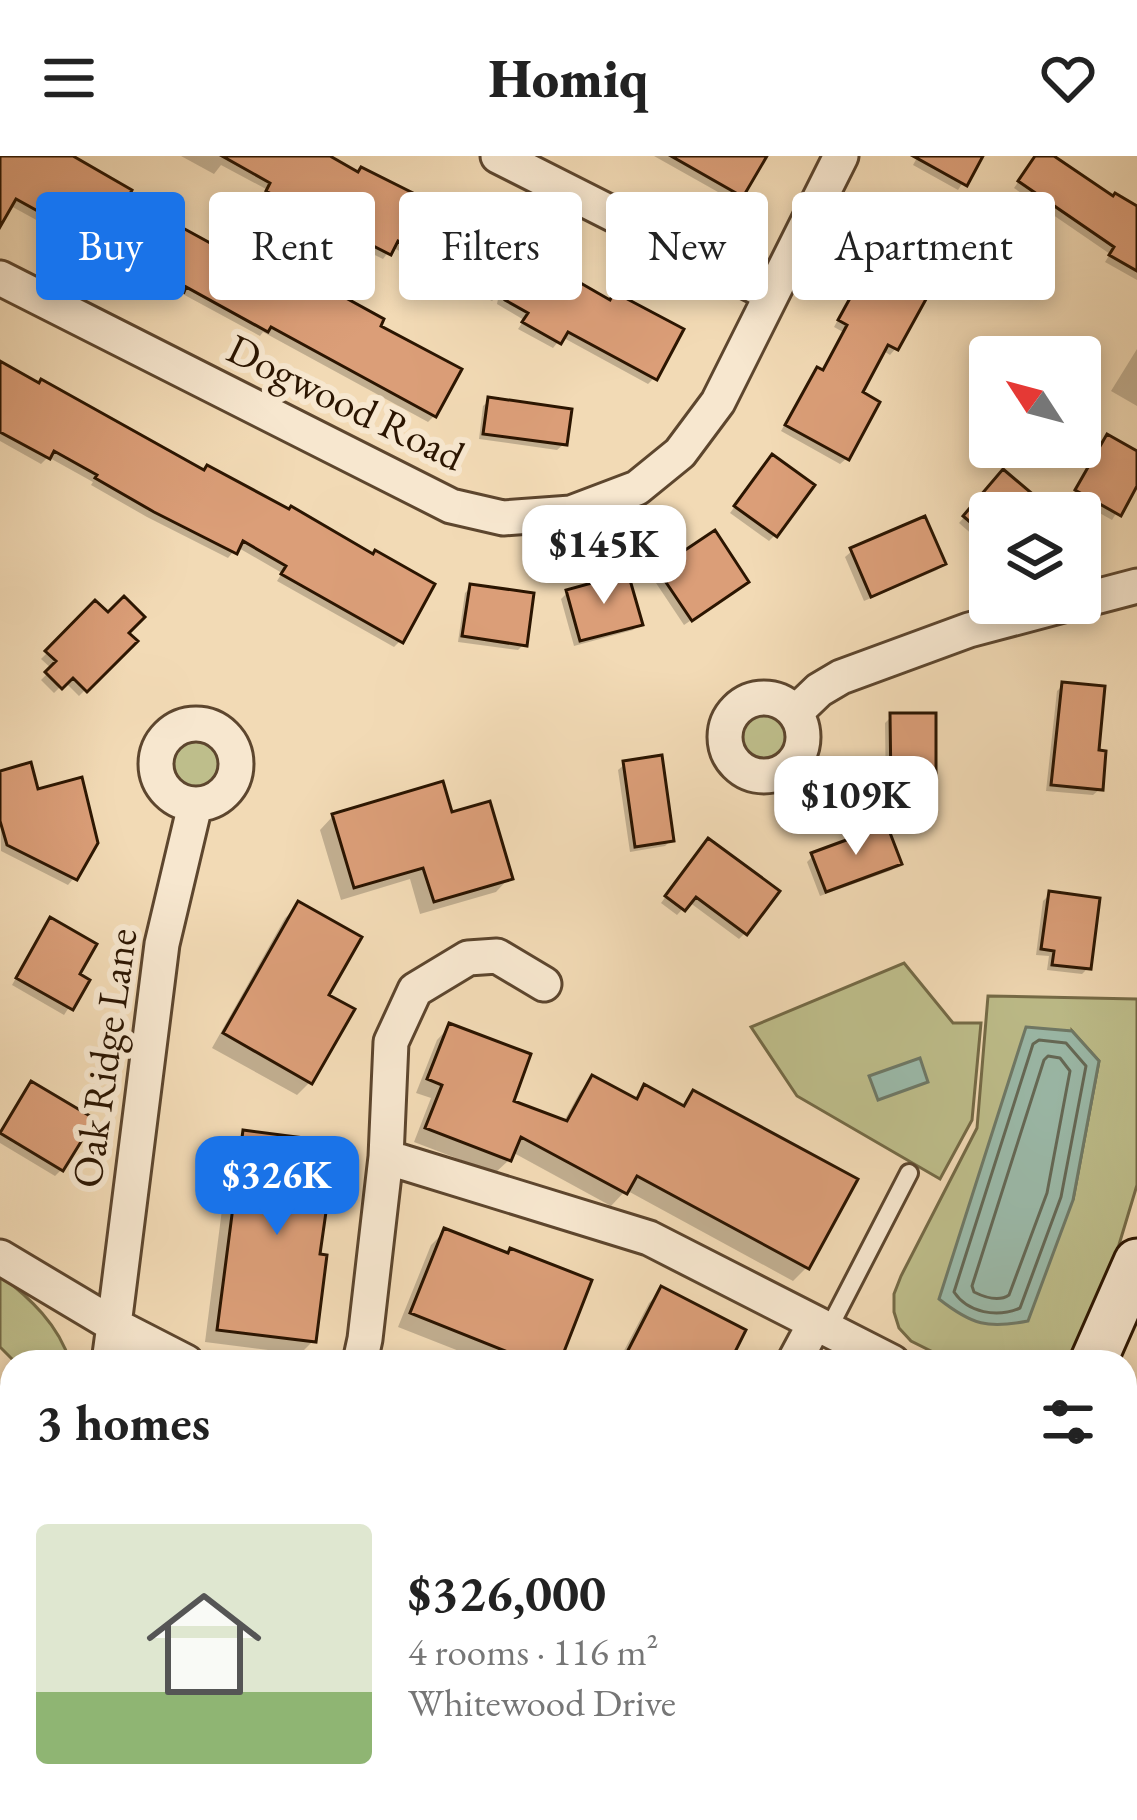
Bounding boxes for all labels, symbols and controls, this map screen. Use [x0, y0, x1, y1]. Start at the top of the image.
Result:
text: Homiq [489, 43, 648, 113]
icon: menu [36, 45, 102, 111]
icon: heart [1035, 45, 1101, 111]
chip: Buy [36, 192, 185, 300]
chip: Rent [209, 192, 375, 300]
chip: Filters [399, 192, 582, 300]
chip: New [606, 192, 768, 300]
chip: Apartment [792, 192, 1055, 300]
street label: Dogwood Road [218, 321, 474, 484]
north arrow [969, 336, 1101, 468]
map controls [969, 336, 1101, 624]
button: layers [969, 492, 1101, 624]
pin: $145K [520, 505, 688, 607]
text: $145K [549, 518, 659, 569]
pin: $109K [772, 756, 940, 858]
text: $109K [801, 769, 911, 820]
street label: Oak Ridge Lane [59, 925, 149, 1191]
pin: $326K [193, 1136, 361, 1238]
text: $326K [222, 1149, 332, 1200]
text: 3 homes [36, 1389, 210, 1455]
icon: filters [1035, 1389, 1101, 1455]
text: $326,000 [408, 1560, 606, 1626]
icon: home [132, 1572, 276, 1716]
text: 4 rooms · 116 m² [408, 1626, 659, 1677]
text: Whitewood Drive [408, 1677, 676, 1728]

